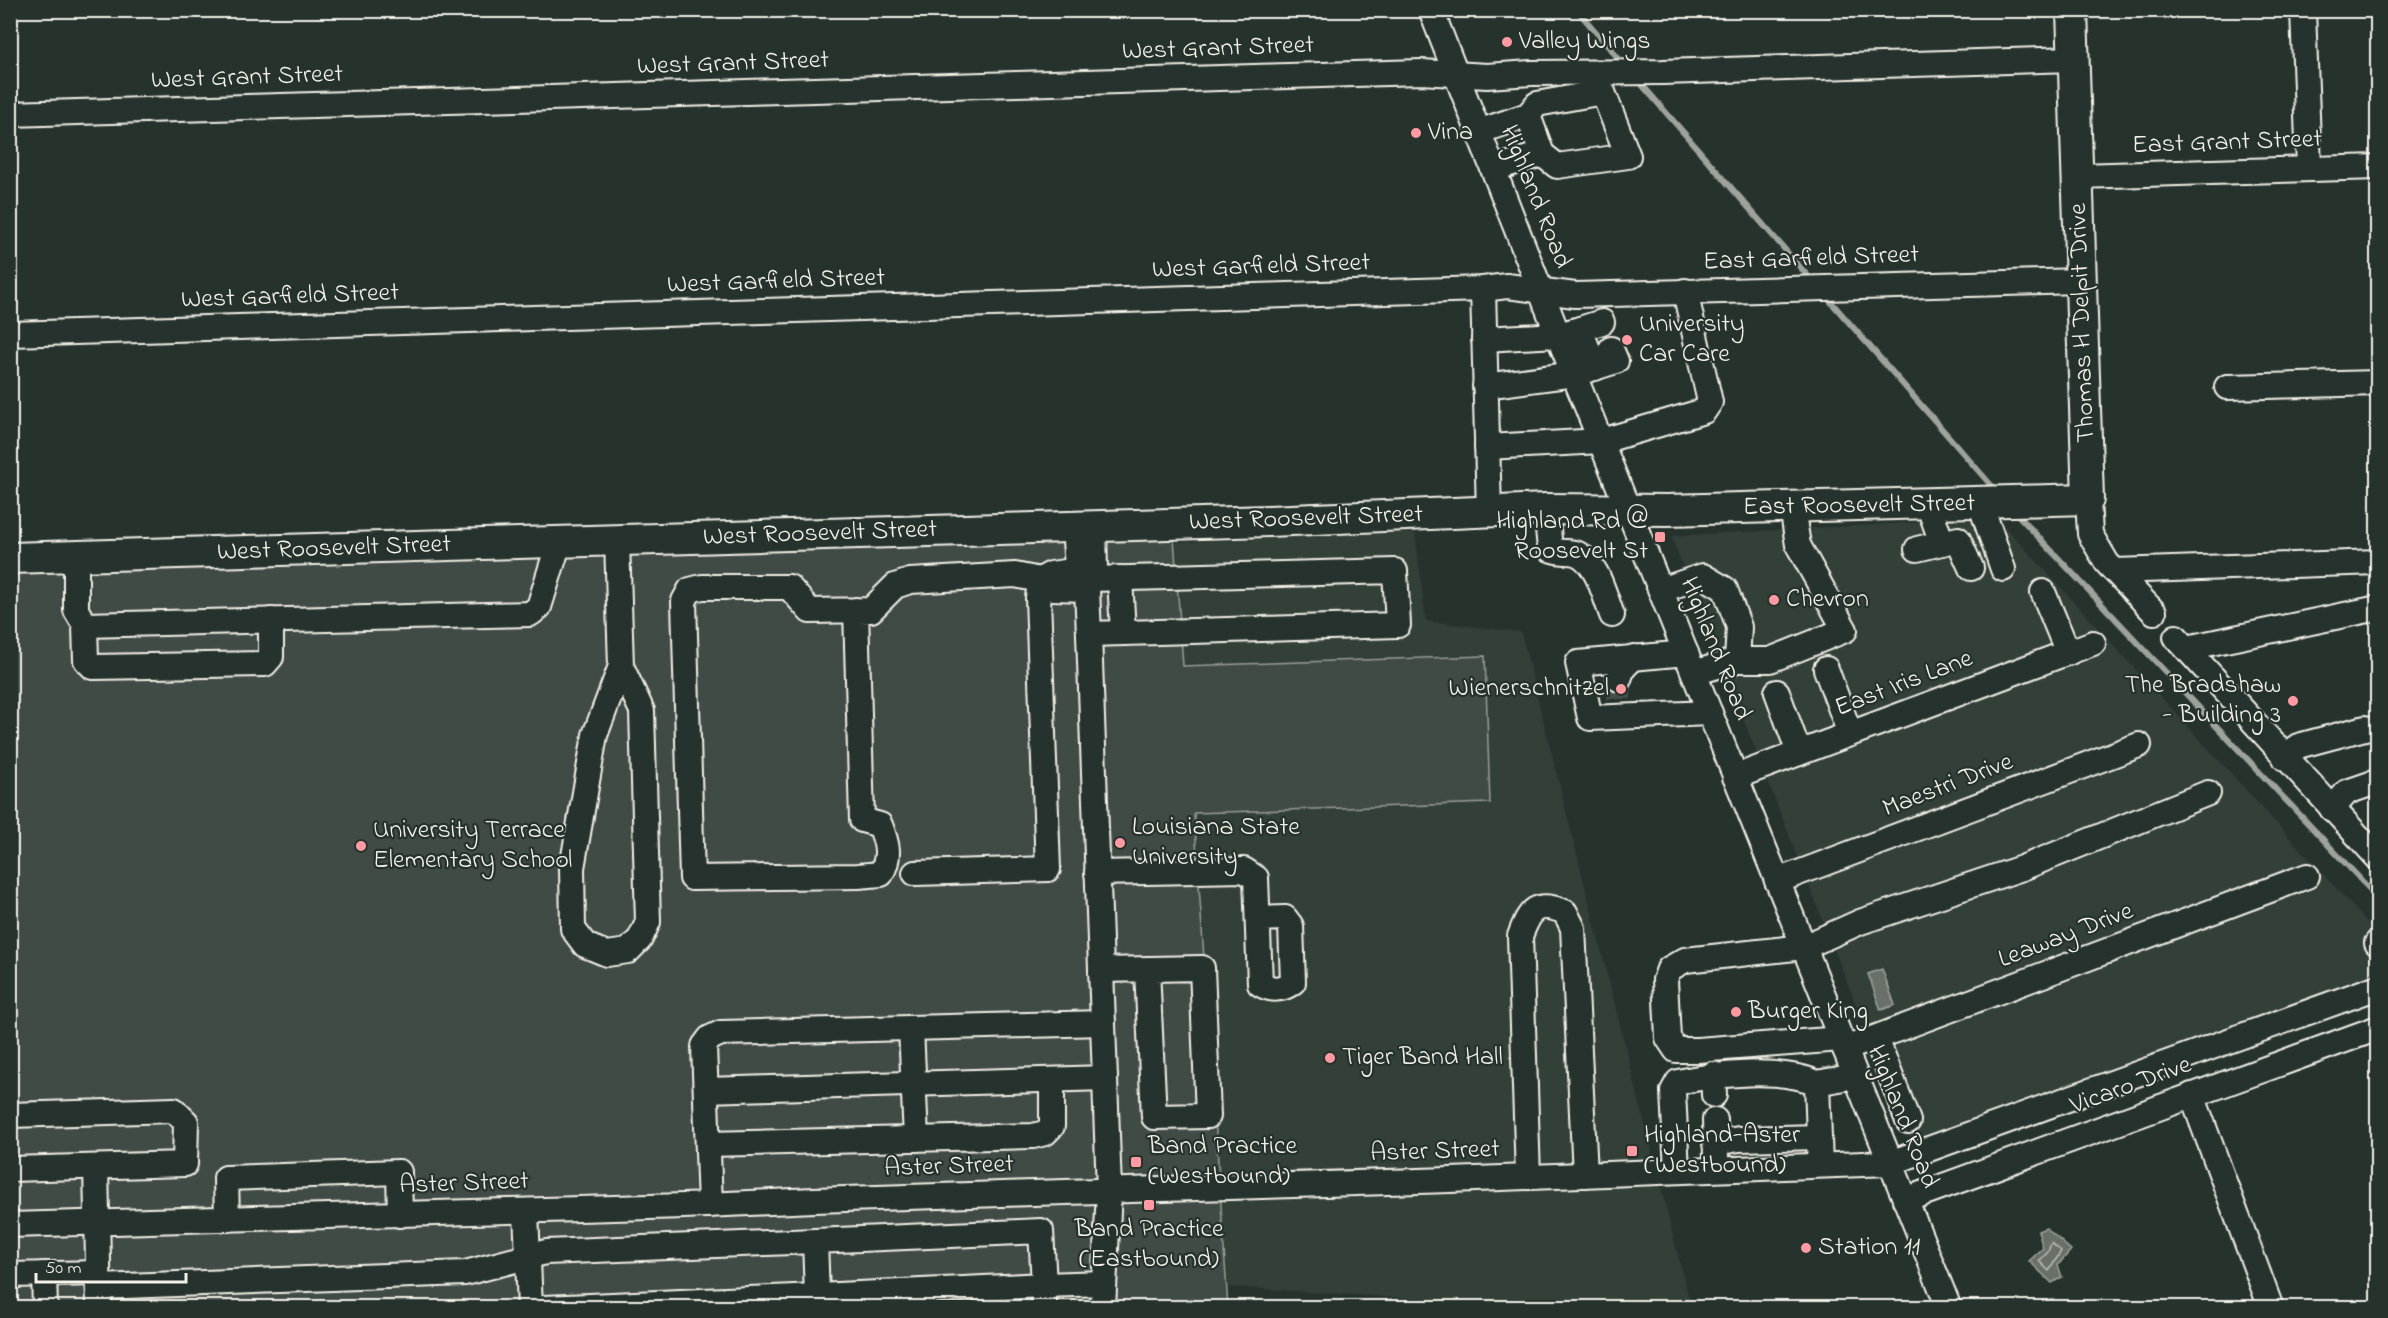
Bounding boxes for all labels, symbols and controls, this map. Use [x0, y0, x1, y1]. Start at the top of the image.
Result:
place label: Valley Wings [1518, 23, 1650, 61]
street label: West Grant Street [1121, 27, 1315, 71]
marker: Valley Wings [1500, 35, 1514, 49]
street label: West Grant Street [636, 42, 830, 86]
street label: West Grant Street [150, 56, 344, 100]
place label: Vina [1427, 114, 1473, 152]
street label: Highland Road [1489, 120, 1581, 275]
street label: East Grant Street [2131, 121, 2323, 165]
marker: Vina [1409, 126, 1423, 140]
street label: Thomas H Delpit Drive [2060, 202, 2106, 443]
street label: East Garfield Street [1702, 236, 1920, 282]
street label: West Garfield Street [1151, 244, 1371, 290]
street label: West Garfield Street [666, 259, 886, 305]
street label: West Garfield Street [180, 274, 400, 320]
place label: University Car Care [1639, 306, 1745, 374]
marker: University Car Care [1620, 333, 1634, 347]
street label: East Roosevelt Street [1743, 485, 1976, 527]
street label: West Roosevelt Street [1188, 496, 1424, 542]
place label: Highland Rd @ Roosevelt St [1496, 503, 1648, 571]
street label: West Roosevelt Street [702, 511, 938, 557]
street label: West Roosevelt Street [216, 526, 452, 572]
marker: Highland Rd @ Roosevelt St [1653, 530, 1667, 544]
street label: Highland Road [1669, 572, 1761, 727]
place label: Chevron [1786, 581, 1869, 619]
marker: Chevron [1767, 593, 1781, 607]
street label: East Iris Lane [1830, 640, 1979, 728]
place label: The Bradshaw - Building 3 [2125, 667, 2281, 735]
place label: Wienerschnitzel [1448, 670, 1609, 708]
marker: Wienerschnitzel [1614, 682, 1628, 696]
marker: The Bradshaw - Building 3 [2286, 694, 2300, 708]
street label: Maestri Drive [1877, 744, 2019, 828]
place label: Louisiana State University [1132, 809, 1300, 877]
place label: University Terrace Elementary School [373, 812, 572, 880]
marker: Louisiana State University [1113, 836, 1127, 850]
marker: University Terrace Elementary School [354, 839, 368, 853]
street label: Leaway Drive [1993, 893, 2139, 979]
place label: Burger King [1747, 993, 1868, 1031]
marker: Burger King [1729, 1005, 1743, 1019]
place label: Tiger Band Hall [1342, 1039, 1503, 1077]
street label: Highland Road [1856, 1040, 1948, 1195]
street label: Vicaro Drive [2064, 1046, 2197, 1126]
marker: Tiger Band Hall [1323, 1051, 1337, 1065]
place label: Highland-Aster (Westbound) [1644, 1117, 1801, 1185]
place label: Band Practice (Westbound) [1147, 1128, 1298, 1196]
street label: Aster Street [1370, 1131, 1501, 1173]
marker: Highland-Aster (Westbound) [1625, 1144, 1639, 1158]
street label: Aster Street [884, 1146, 1015, 1188]
marker: Band Practice (Westbound) [1129, 1155, 1143, 1169]
street label: Aster Street [399, 1163, 530, 1205]
marker: Band Practice (Eastbound) [1142, 1198, 1156, 1212]
place label: Band Practice (Eastbound) [1073, 1211, 1224, 1279]
place label: Station 11 [1818, 1229, 1920, 1267]
marker: Station 11 [1799, 1241, 1813, 1255]
scale bar [36, 1246, 186, 1284]
text: 50 m [45, 1256, 82, 1282]

